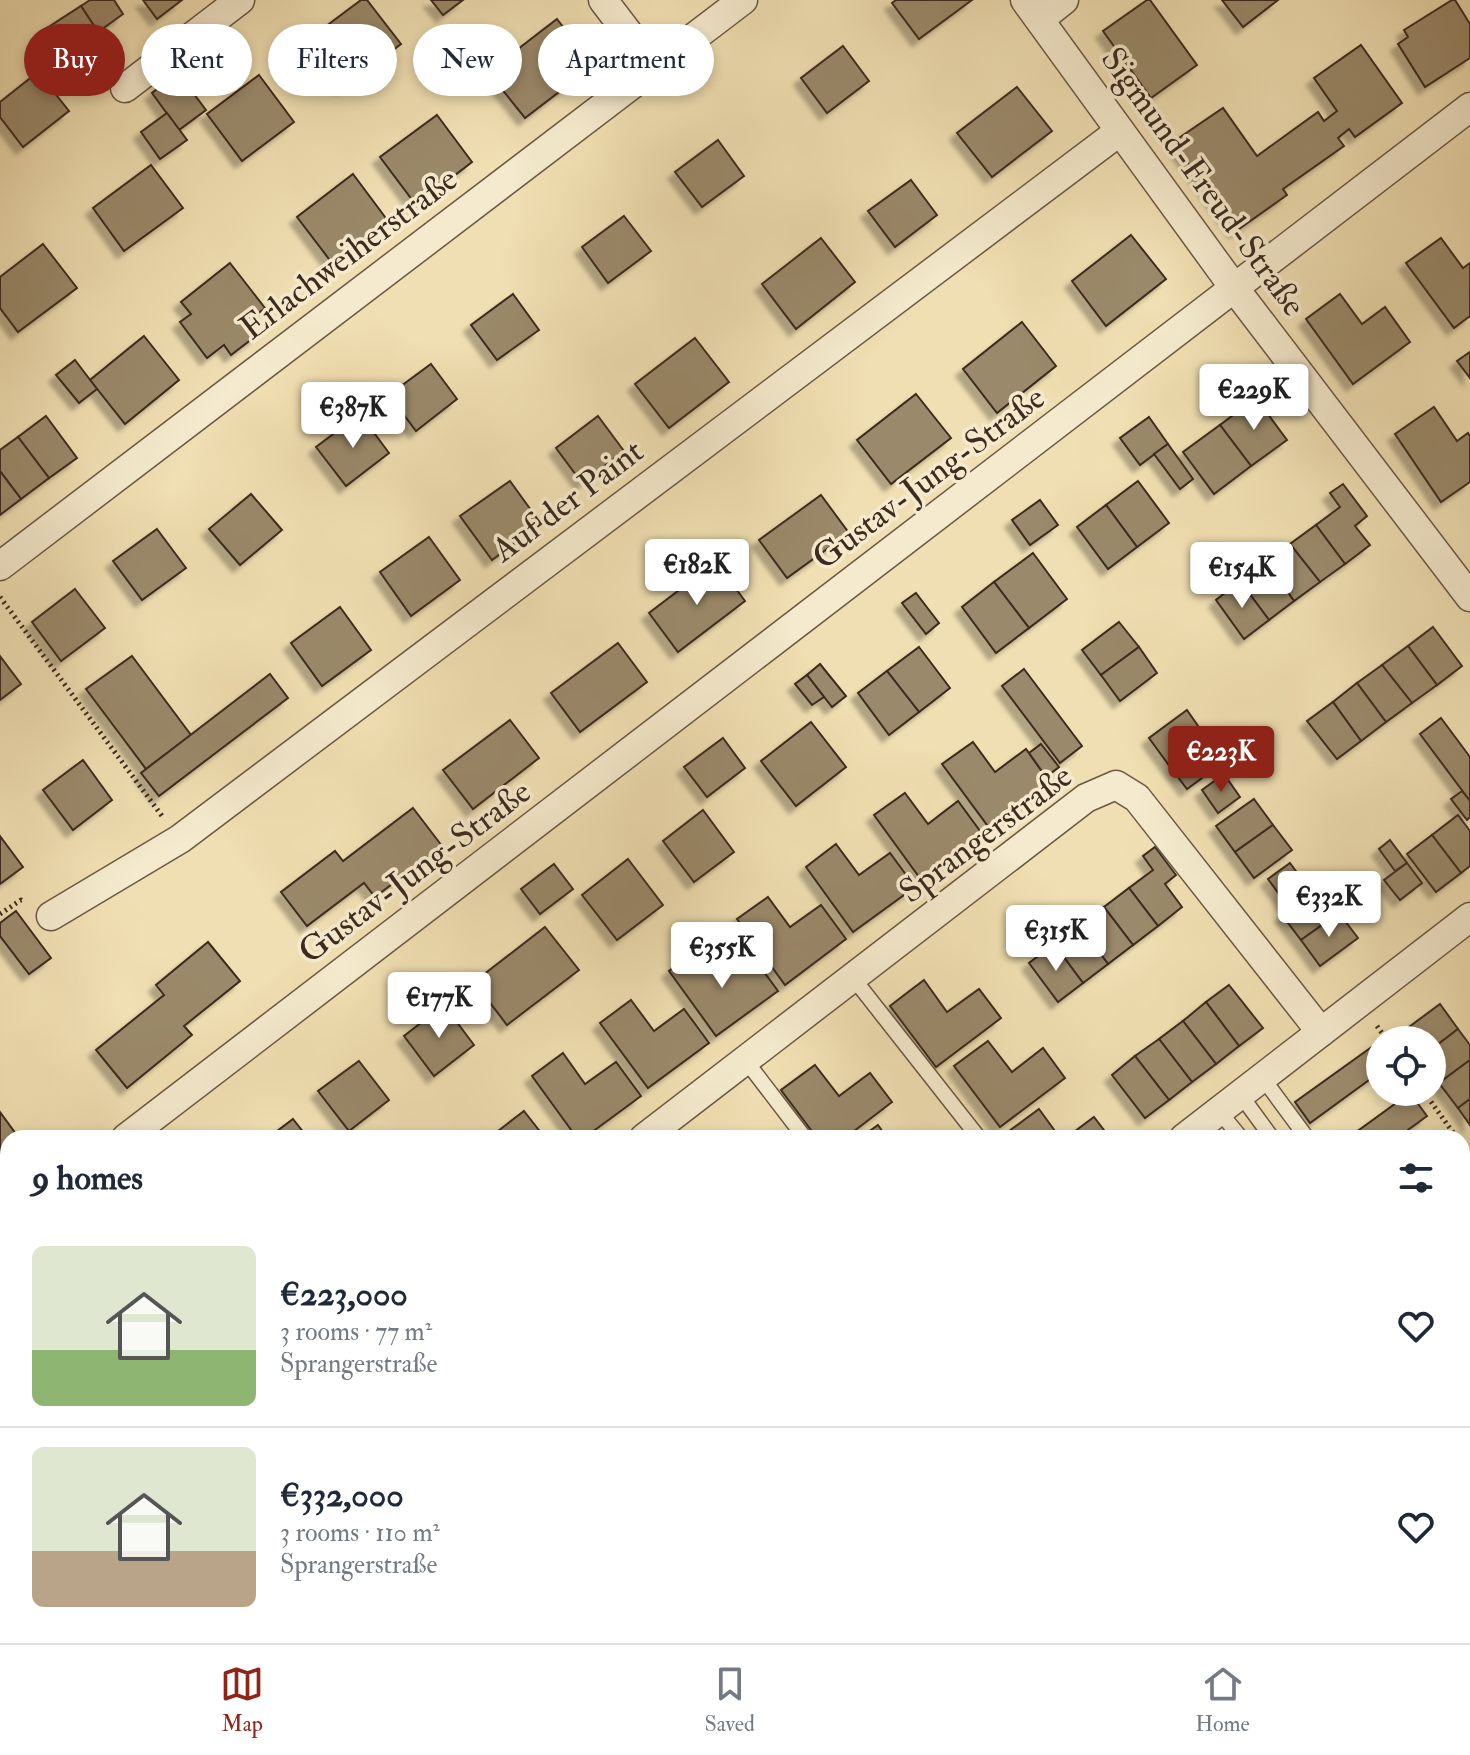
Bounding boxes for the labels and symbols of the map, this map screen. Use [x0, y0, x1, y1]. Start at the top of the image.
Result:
street label: Sigmund-Freud-Straße [1091, 39, 1315, 325]
street label: Erlachweiherstraße [232, 158, 466, 350]
pin: €229K [1198, 364, 1310, 432]
street label: Gustav-Jung-Straße [804, 377, 1054, 579]
pin: €387K [297, 382, 409, 450]
street label: Auf der Paint [483, 430, 652, 572]
pin: €182K [641, 539, 753, 607]
pin: €154K [1186, 542, 1298, 610]
pin: €223K [1165, 726, 1277, 794]
street label: Sprangerstraße [891, 755, 1081, 913]
street label: Gustav-Jung-Straße [290, 771, 540, 973]
pin: €332K [1273, 871, 1385, 939]
pin: €315K [1000, 905, 1112, 973]
pin: €355K [666, 922, 778, 990]
pin: €177K [383, 972, 495, 1040]

